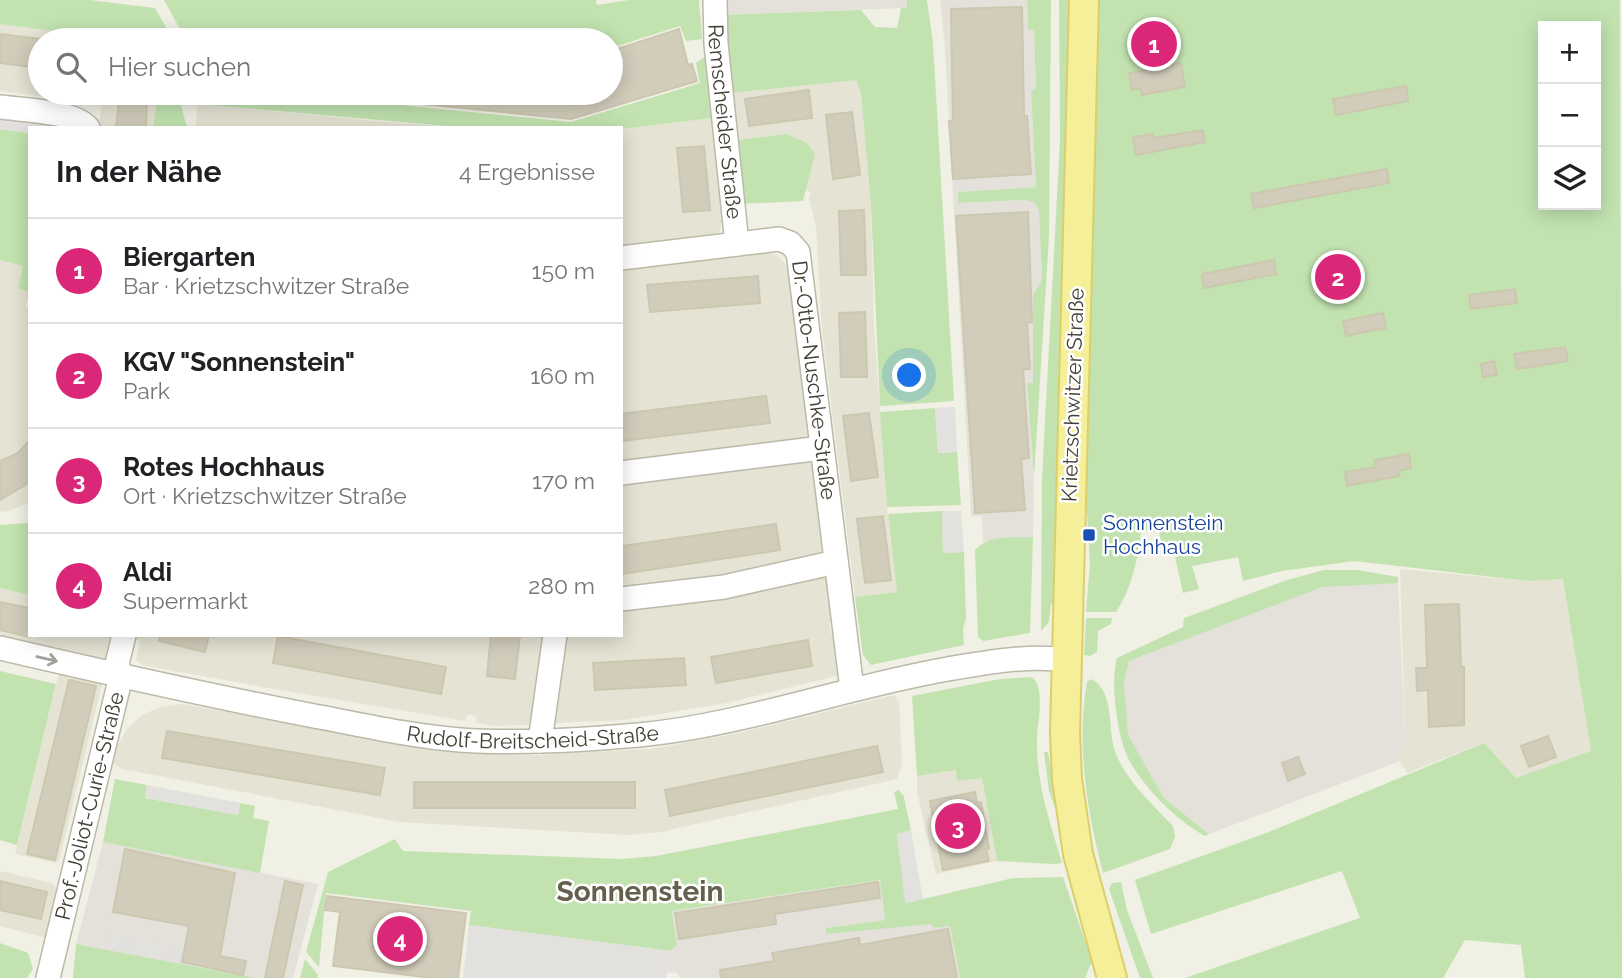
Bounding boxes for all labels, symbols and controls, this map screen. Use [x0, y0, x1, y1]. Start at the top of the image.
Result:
pin: 1 [1131, 18, 1177, 70]
map controls [1538, 21, 1601, 210]
button: + [1538, 21, 1601, 84]
street label: Remscheider Straße [704, 24, 747, 220]
search box [28, 28, 623, 105]
icon: search [52, 48, 90, 86]
text: Hier suchen [108, 52, 251, 82]
button: − [1538, 84, 1601, 147]
button: layers [1538, 147, 1601, 210]
text: In der Nähe [56, 154, 221, 189]
text: 4 Ergebnisse [459, 158, 595, 185]
text: Biergarten [123, 242, 255, 272]
pin: 2 [1315, 251, 1361, 303]
text: 1 [73, 257, 85, 284]
text: 150 m [532, 257, 595, 284]
street label: Dr.-Otto-Nuschke-Straße [787, 259, 842, 501]
text: Bar · Krietzschwitzer Straße [123, 272, 409, 299]
street label: Krietzschwitzer Straße [1056, 287, 1089, 503]
text: KGV "Sonnenstein" [123, 347, 355, 377]
your location [892, 358, 926, 392]
text: 2 [73, 362, 85, 389]
text: 160 m [530, 362, 595, 389]
text: Park [123, 377, 170, 404]
text: Rotes Hochhaus [123, 452, 325, 482]
text: 3 [73, 467, 85, 494]
text: 170 m [532, 467, 595, 494]
text: Ort · Krietzschwitzer Straße [123, 482, 407, 509]
place label: Sonnenstein Hochhaus [1103, 510, 1223, 559]
marker: Sonnenstein Hochhaus [1081, 527, 1097, 543]
text: Aldi [123, 557, 172, 587]
text: 4 [72, 572, 86, 599]
text: 280 m [528, 572, 595, 599]
text: Supermarkt [123, 587, 248, 614]
one-way arrow [35, 653, 58, 666]
street label: Prof.-Joliot-Curie-Straße [50, 689, 129, 922]
street label: Rudolf-Breitscheid-Straße [405, 720, 660, 754]
pin: 3 [935, 800, 981, 852]
district label: Sonnenstein [557, 875, 723, 908]
pin: 4 [377, 913, 423, 965]

